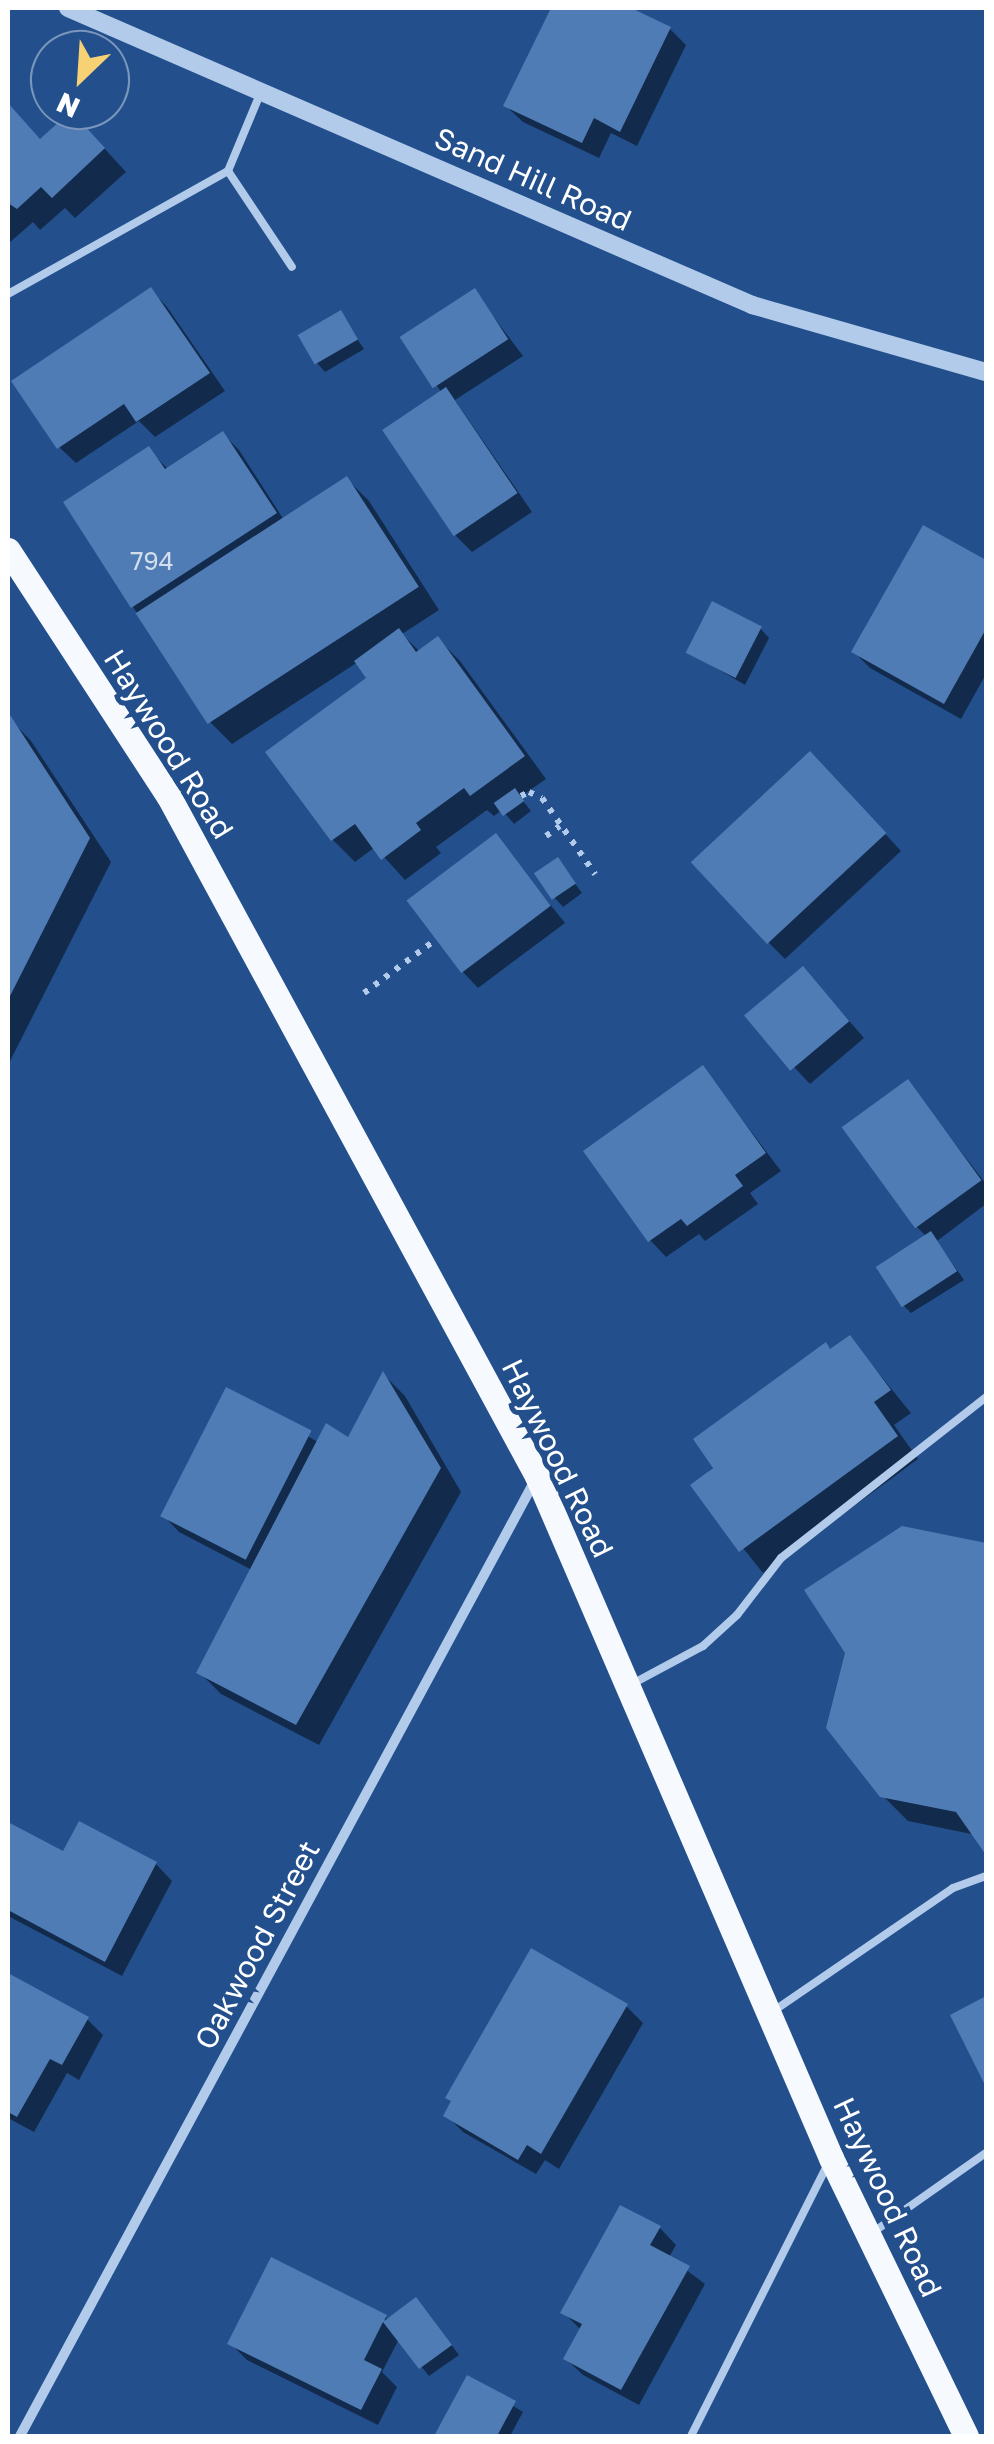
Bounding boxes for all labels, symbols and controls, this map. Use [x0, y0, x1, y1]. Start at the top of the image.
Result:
north arrow [30, 30, 130, 130]
text: N [51, 86, 85, 125]
street label: Sand Hill Road [429, 120, 637, 238]
house number: 794 [130, 546, 174, 576]
street label: Haywood Road [97, 643, 241, 845]
street label: Haywood Road [494, 1353, 622, 1563]
street label: Oakwood Street [187, 1835, 327, 2055]
street label: Haywood Road [826, 2092, 950, 2302]

